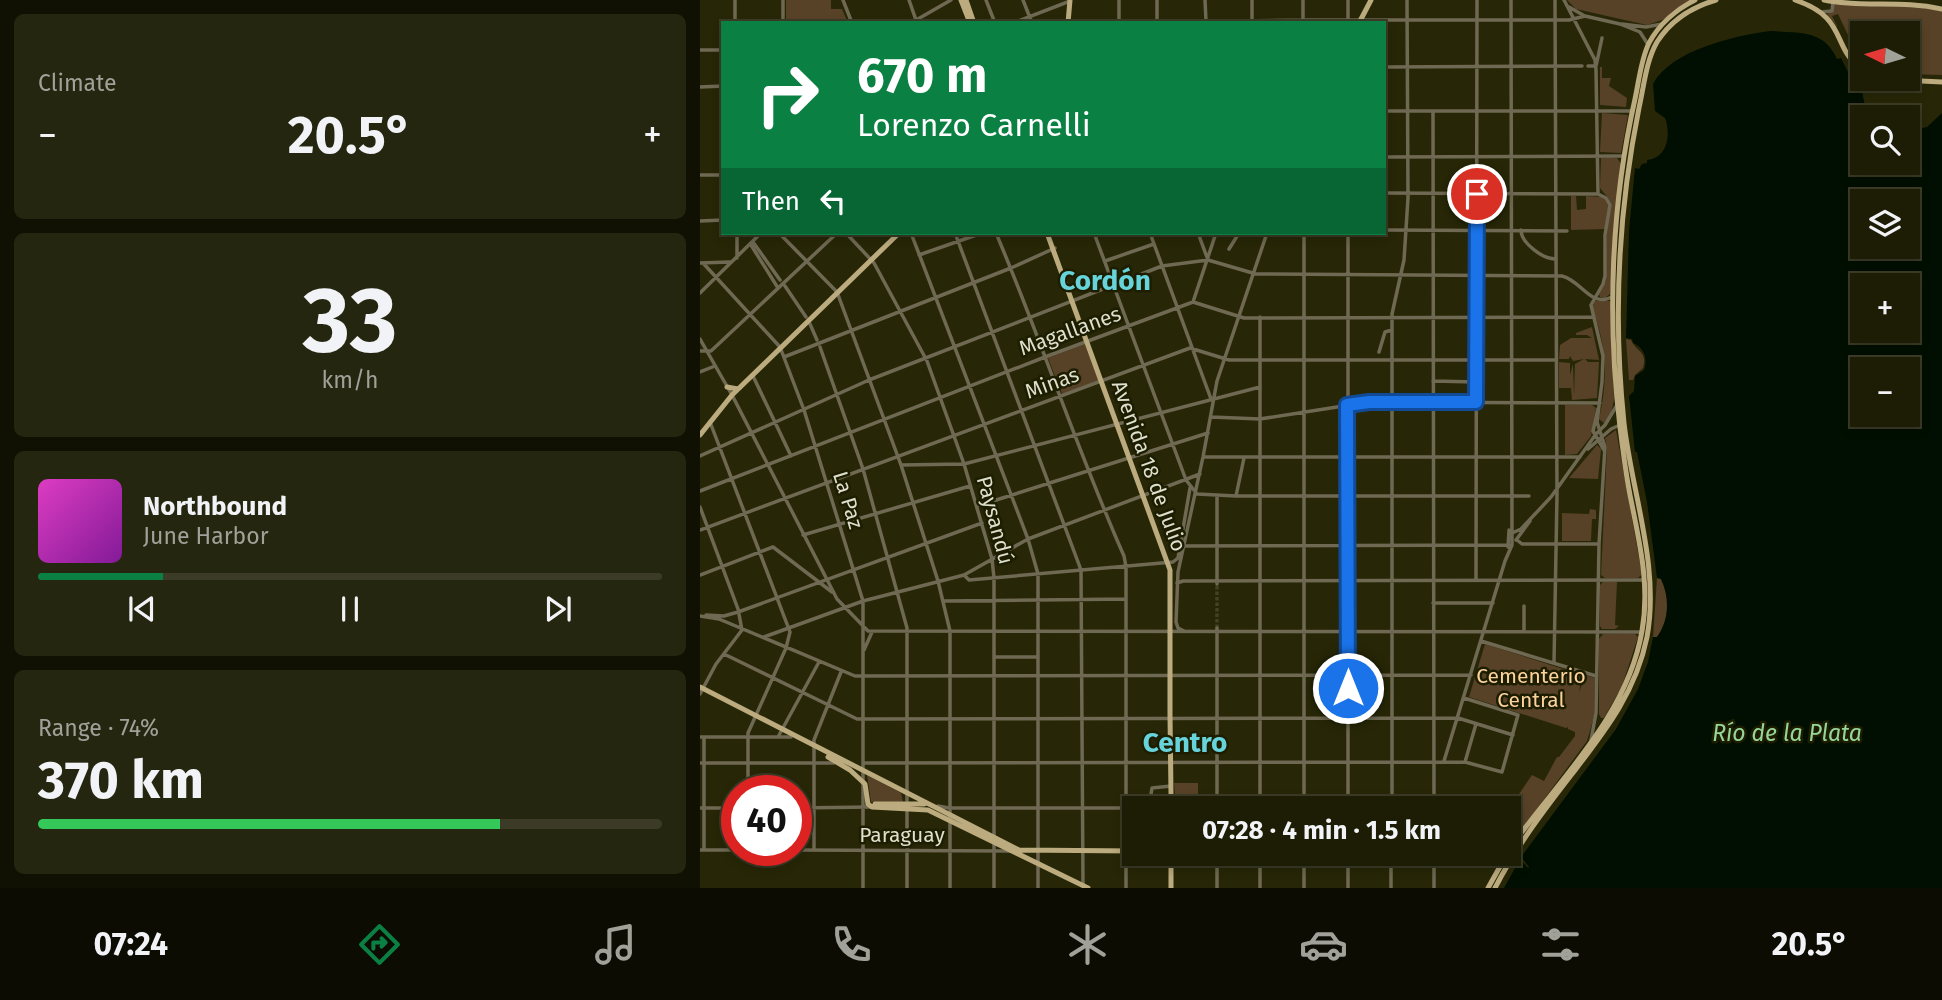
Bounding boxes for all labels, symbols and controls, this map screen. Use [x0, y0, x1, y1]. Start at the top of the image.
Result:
north arrow [1850, 21, 1920, 91]
map controls [1850, 21, 1920, 427]
text: 670 m [857, 46, 988, 105]
icon: right [742, 49, 833, 140]
text: Climate [38, 69, 117, 97]
text: 20.5° [288, 104, 412, 167]
button: search [1850, 105, 1920, 175]
text: Lorenzo Carnelli [857, 106, 1091, 144]
text: − [38, 112, 57, 158]
text: + [643, 112, 662, 158]
pin [1447, 164, 1507, 224]
icon: arrive [1458, 175, 1496, 213]
icon: left [814, 182, 852, 220]
text: Then [742, 186, 800, 217]
button: layers [1850, 189, 1920, 259]
district label: Cordón [1059, 264, 1151, 297]
text: 33 [303, 266, 397, 375]
button: + [1850, 273, 1920, 343]
street label: Magallanes [1016, 301, 1125, 361]
button: − [1850, 357, 1920, 427]
street label: Minas [1021, 361, 1083, 405]
text: km/h [322, 366, 378, 394]
street label: Avenida 18 de Julio [1106, 377, 1192, 555]
street label: La Paz [827, 468, 869, 532]
street label: Paysandú [971, 473, 1019, 567]
text: Northbound [143, 491, 287, 522]
text: June Harbor [143, 522, 269, 550]
icon: previous [123, 590, 161, 628]
icon: pause [331, 590, 369, 628]
icon: next [539, 590, 577, 628]
position arrow [1311, 651, 1385, 725]
park label: Cementerio Central [1476, 663, 1586, 713]
text: Range · 74% [38, 714, 159, 742]
water label: Río de la Plata [1712, 719, 1862, 747]
district label: Centro [1143, 726, 1227, 759]
text: 370 km [38, 749, 204, 812]
speed limit sign: 40 [721, 775, 812, 866]
text: 07:28 · 4 min · 1.5 km [1202, 815, 1441, 846]
street label: Paraguay [859, 822, 945, 848]
icon: directions [355, 920, 404, 969]
icon: music [591, 920, 640, 969]
icon: phone [827, 920, 876, 969]
icon: climate [1063, 920, 1112, 969]
icon: car [1299, 920, 1348, 969]
icon: filters [1536, 920, 1585, 969]
text: 07:24 [94, 925, 168, 963]
text: 20.5° [1772, 925, 1848, 963]

